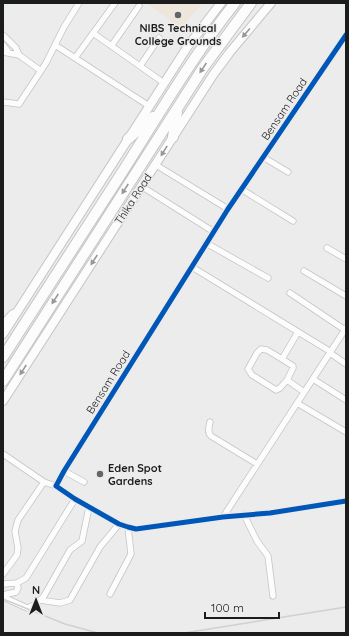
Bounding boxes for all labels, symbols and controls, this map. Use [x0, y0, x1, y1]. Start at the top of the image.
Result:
marker: NIBS Technical College Grounds [173, 10, 183, 20]
place label: NIBS Technical College Grounds [135, 21, 221, 48]
one-way arrow [241, 27, 250, 38]
one-way arrow [199, 63, 207, 73]
street label: Bensam Road [258, 75, 310, 143]
one-way arrow [160, 146, 168, 156]
street label: Thika Road [111, 171, 155, 227]
one-way arrow [121, 184, 129, 194]
one-way arrow [90, 255, 97, 266]
one-way arrow [51, 294, 59, 304]
street label: Bensam Road [83, 348, 133, 416]
one-way arrow [20, 364, 27, 376]
place label: Eden Spot Gardens [108, 461, 162, 488]
marker: Eden Spot Gardens [95, 469, 105, 479]
north arrow [16, 580, 56, 620]
text: N [32, 583, 40, 597]
scale bar [205, 594, 279, 620]
text: 100 m [211, 600, 244, 615]

